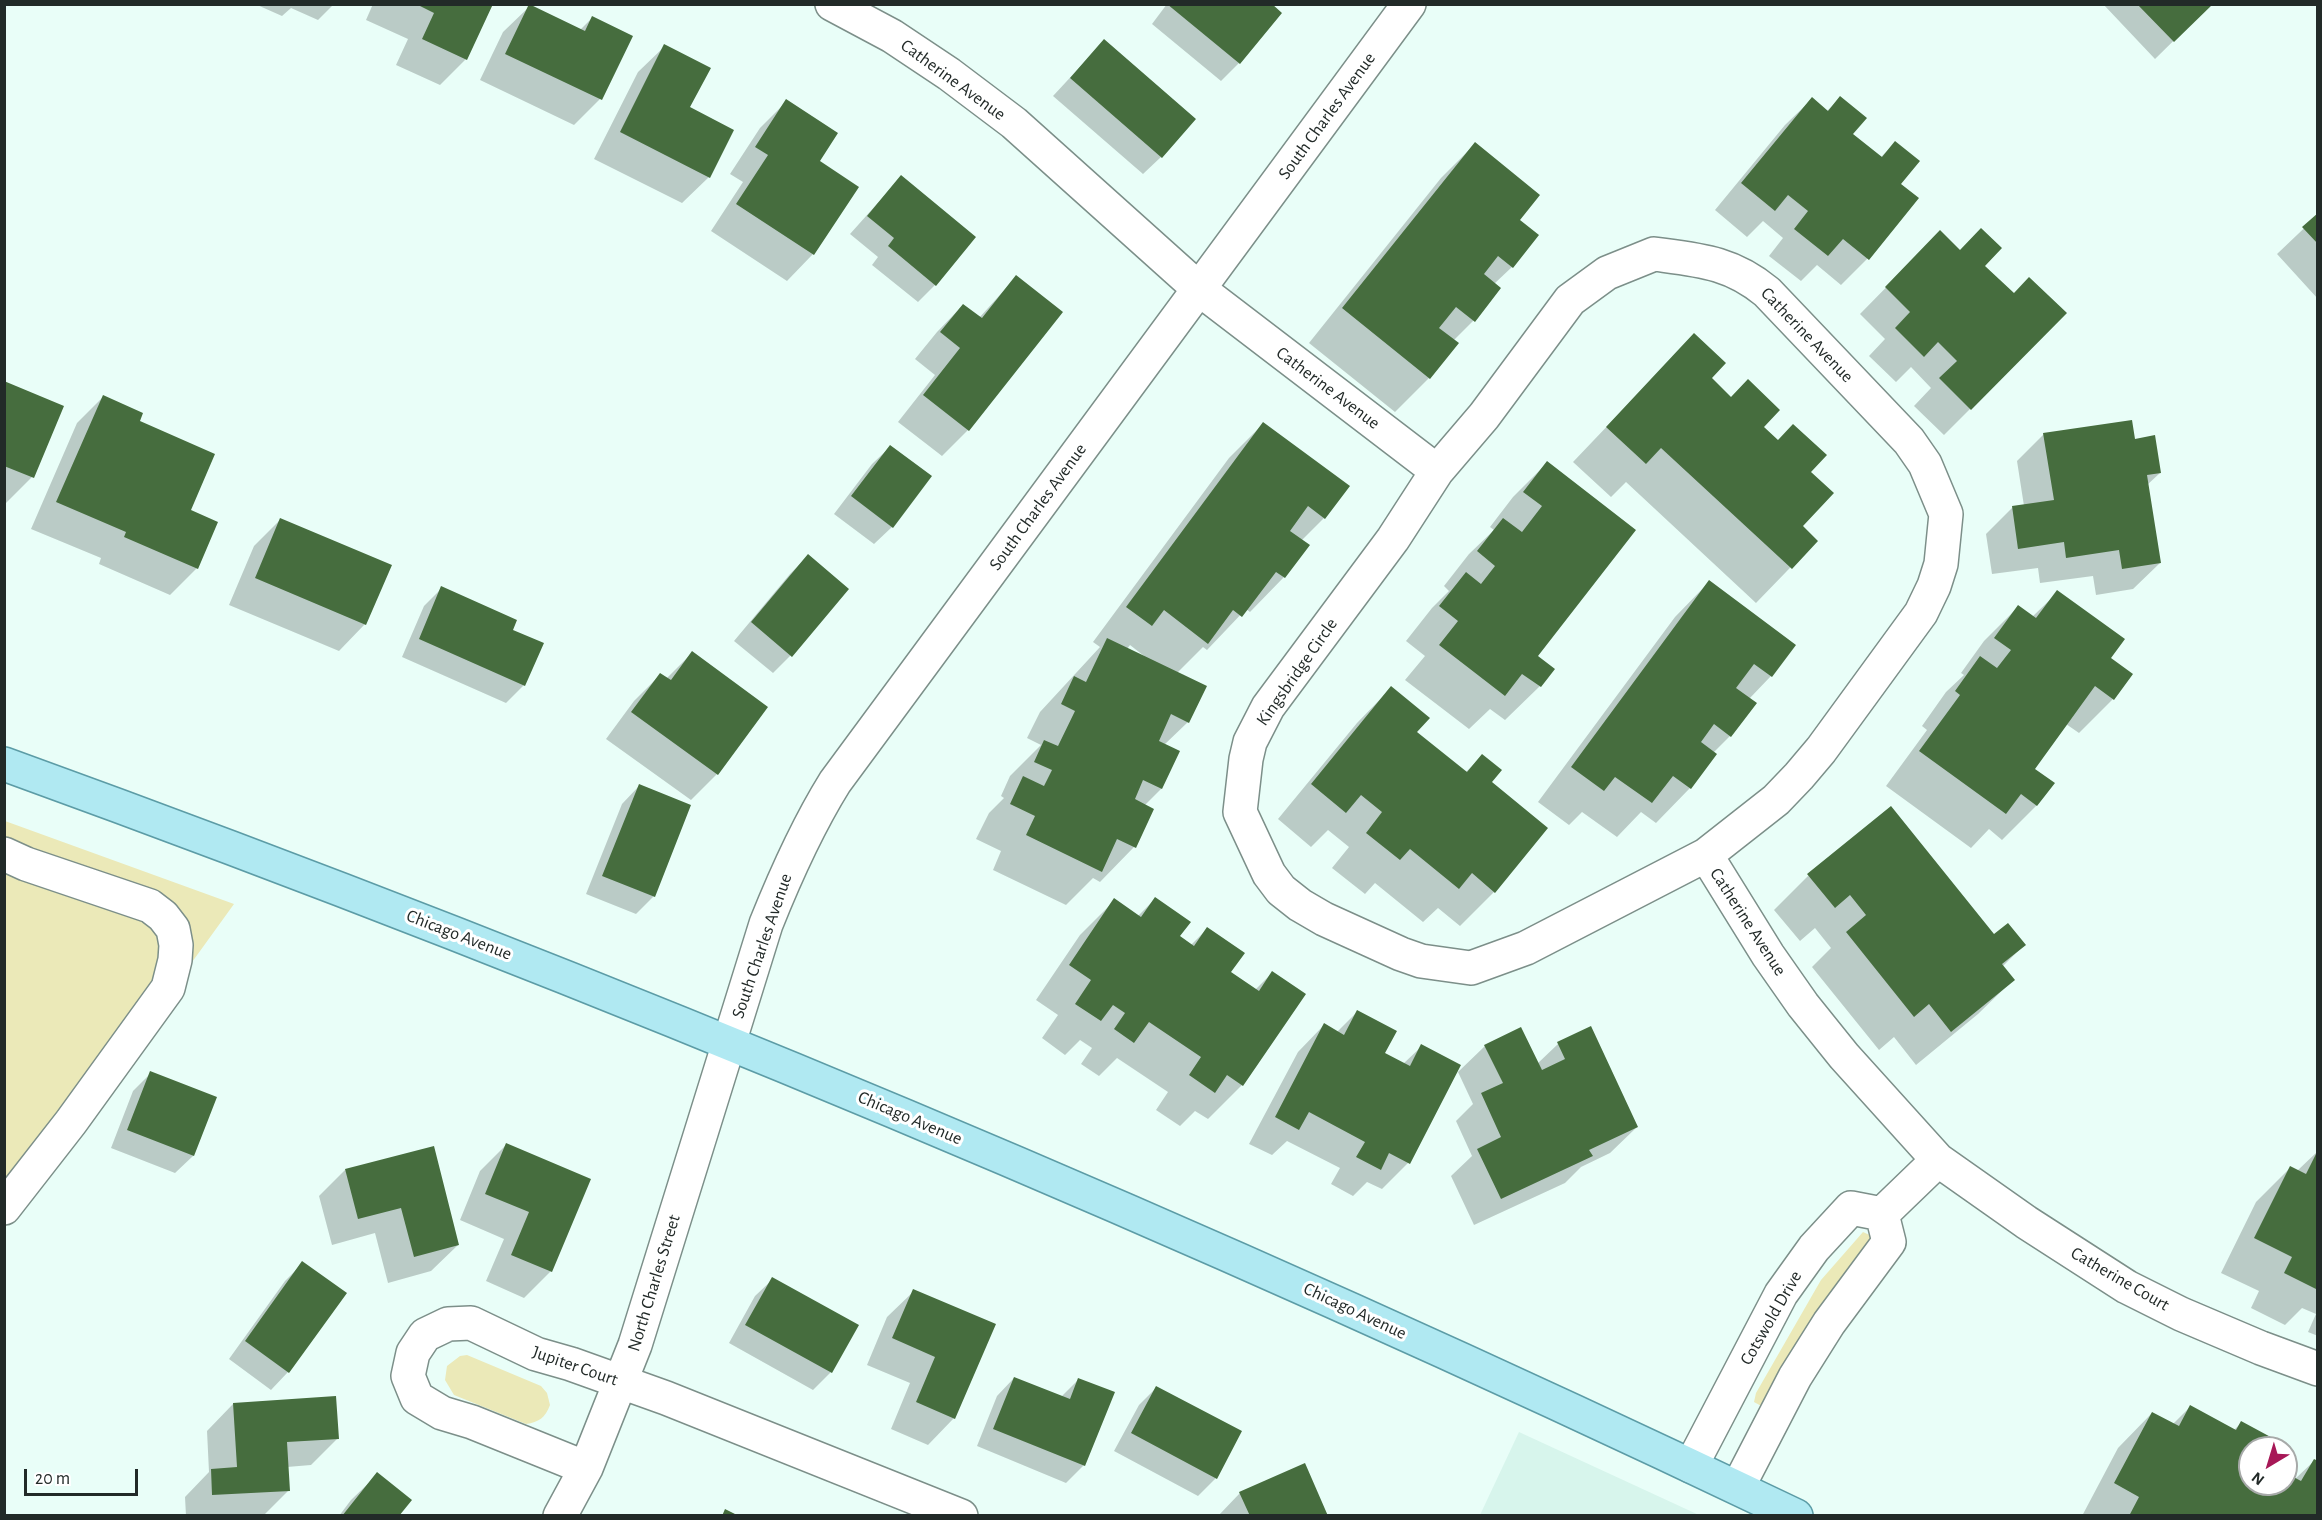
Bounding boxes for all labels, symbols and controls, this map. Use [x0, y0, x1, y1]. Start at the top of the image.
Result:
street label: Catherine Avenue [896, 35, 1010, 125]
street label: South Charles Avenue [1274, 48, 1380, 184]
street label: Catherine Avenue [1756, 283, 1858, 387]
street label: Catherine Avenue [1272, 342, 1384, 434]
street label: South Charles Avenue [985, 439, 1091, 575]
street label: Kingsbridge Circle [1252, 614, 1342, 730]
street label: Catherine Avenue [1705, 864, 1791, 980]
street label: South Charles Avenue [727, 871, 797, 1021]
street label: Chicago Avenue [403, 905, 515, 965]
street label: Chicago Avenue [855, 1086, 965, 1150]
street label: North Charles Street [623, 1212, 685, 1354]
street label: Catherine Court [2067, 1242, 2173, 1316]
street label: Cotswold Drive [1735, 1267, 1807, 1369]
street label: Chicago Avenue [1300, 1278, 1410, 1344]
street label: Jupiter Court [529, 1341, 621, 1391]
north arrow [2238, 1436, 2298, 1496]
scale bar [27, 1457, 141, 1495]
text: N [2249, 1469, 2267, 1488]
text: 20 m [35, 1470, 70, 1488]

